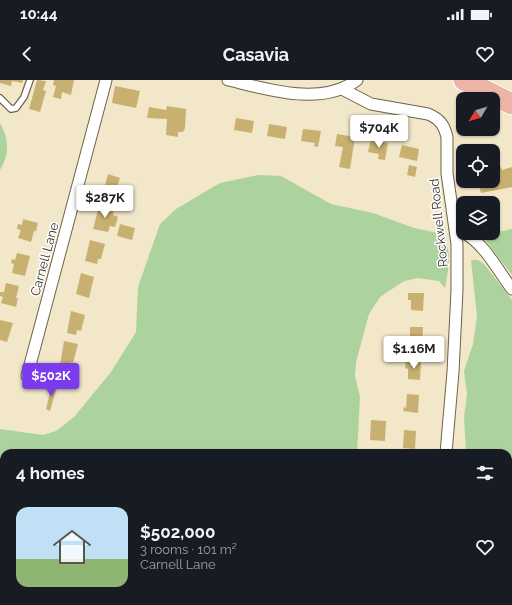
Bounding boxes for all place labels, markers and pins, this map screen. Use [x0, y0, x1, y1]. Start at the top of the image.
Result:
pin: $704K [351, 115, 407, 149]
pin: $287K [77, 185, 133, 219]
pin: $1.16M [381, 336, 447, 370]
pin: $502K [23, 363, 79, 397]

